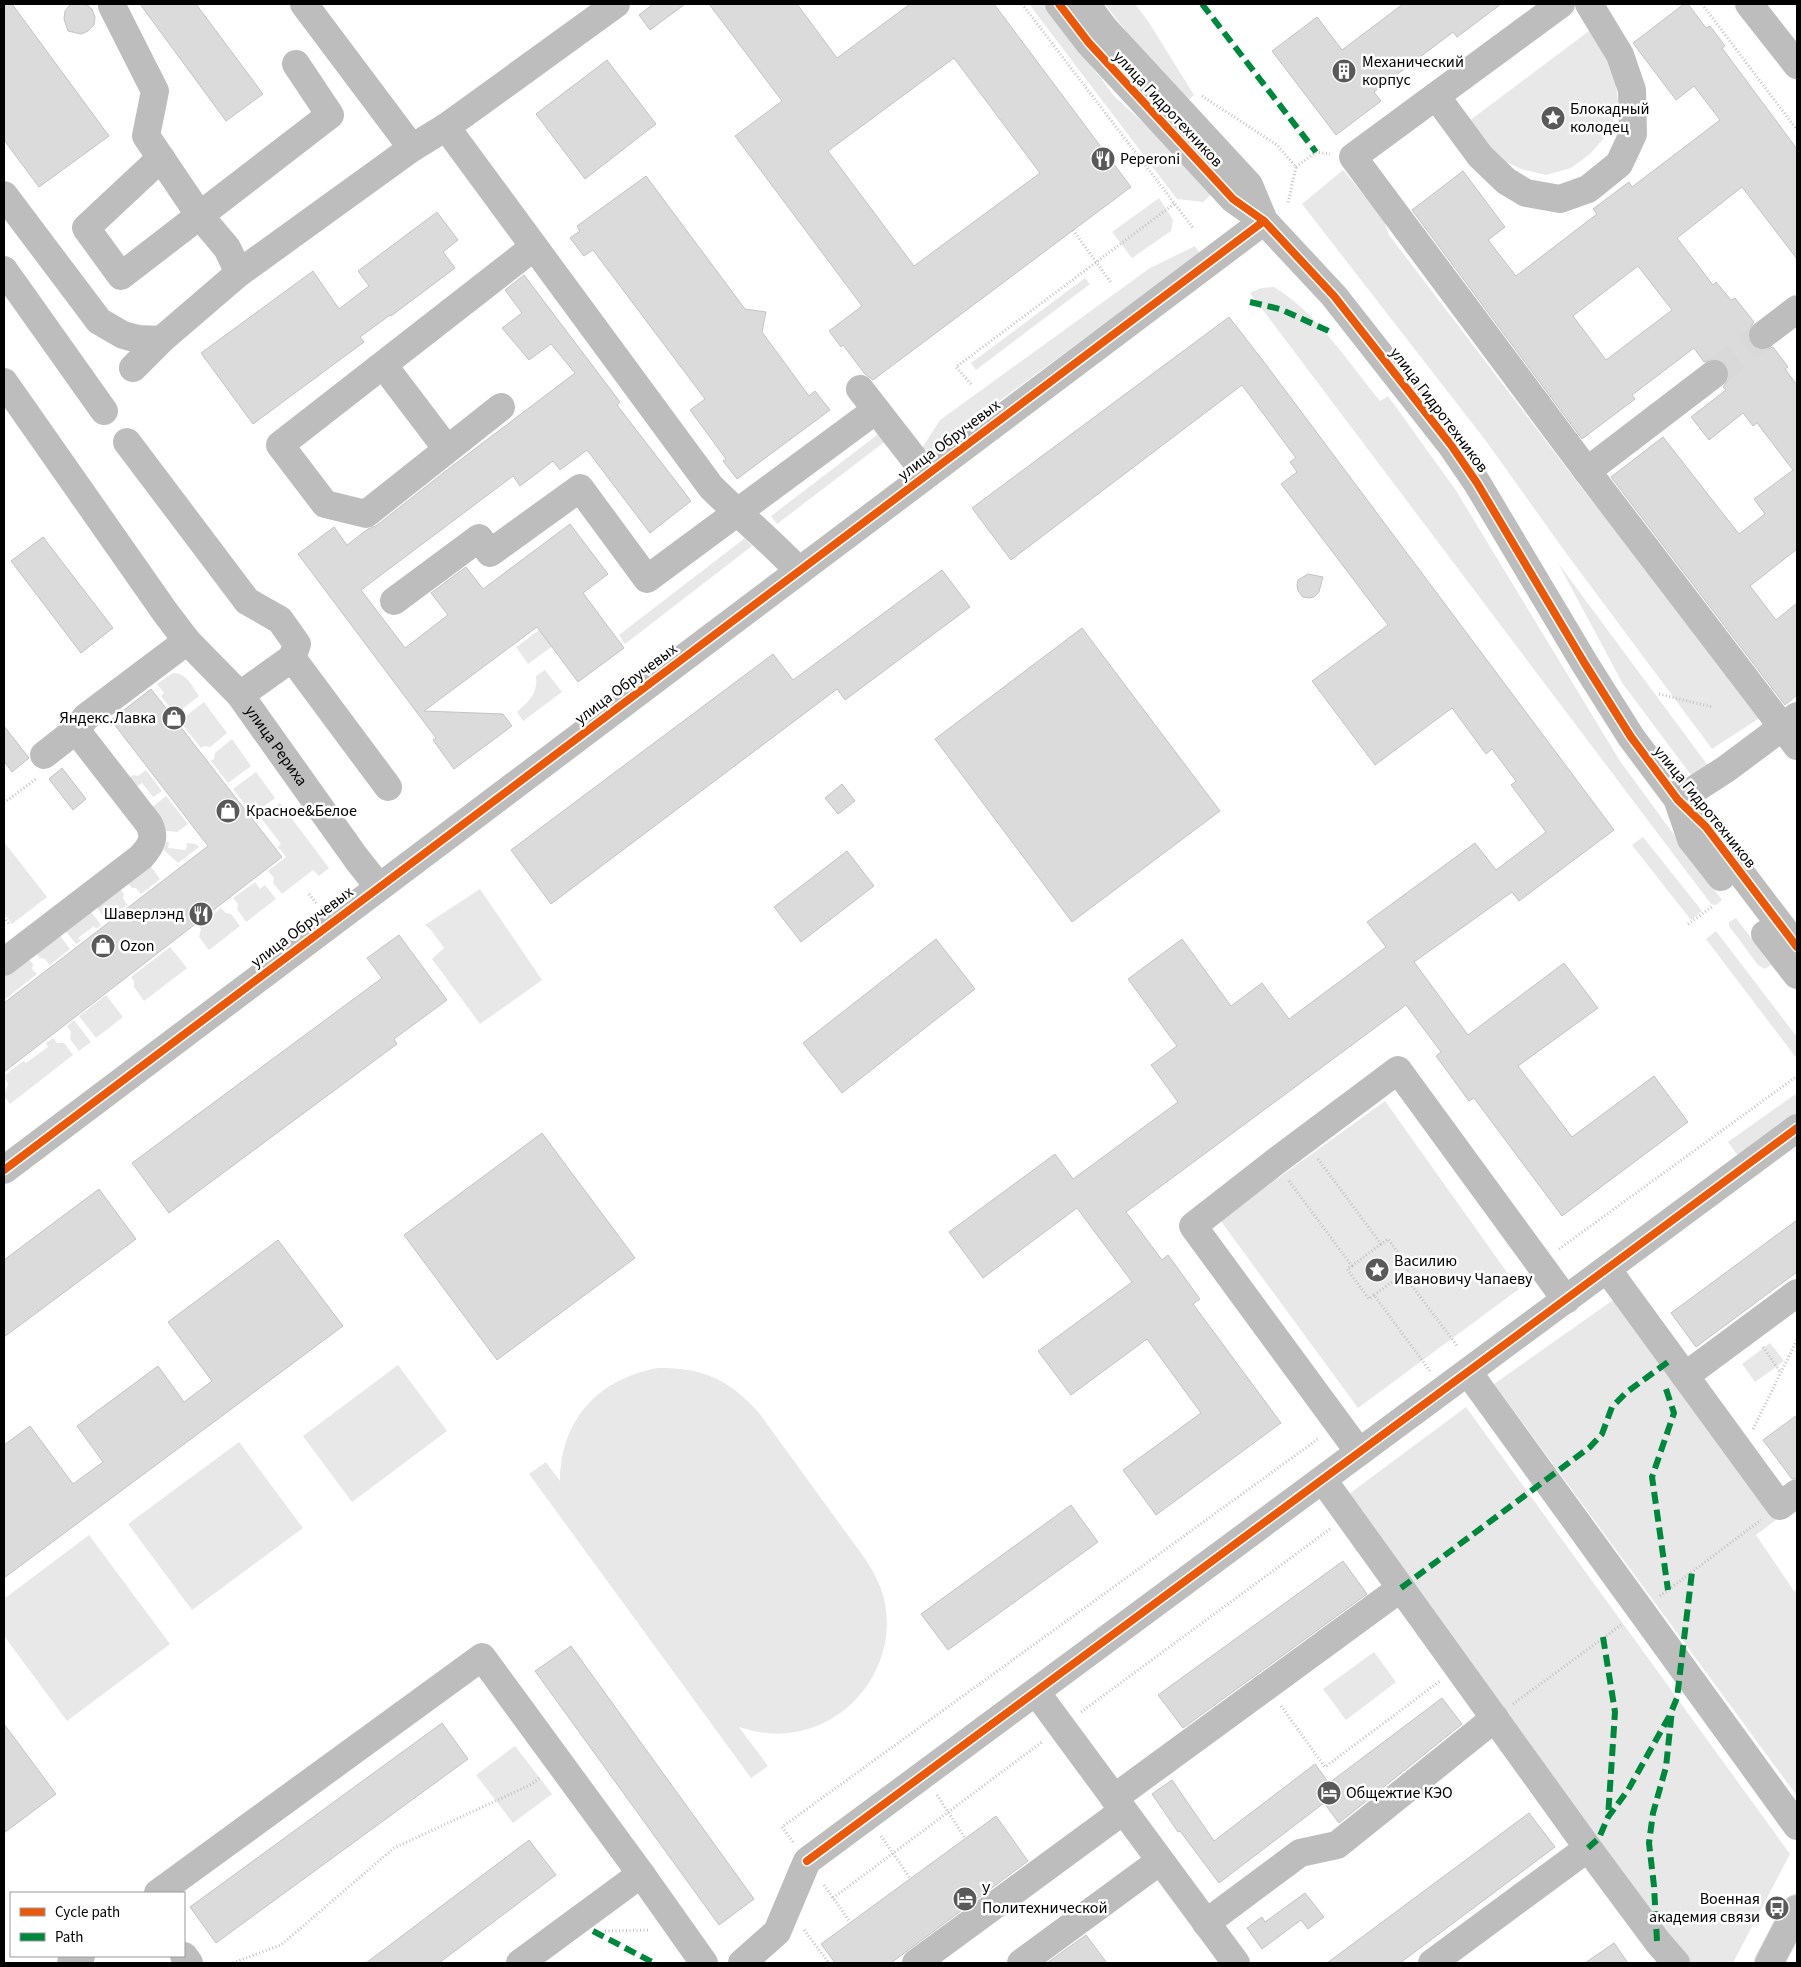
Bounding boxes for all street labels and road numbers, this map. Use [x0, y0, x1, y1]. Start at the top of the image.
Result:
street label: улица Гидротехников [1108, 46, 1228, 172]
street label: улица Гидротехников [1385, 343, 1493, 477]
street label: улица Обручевых [893, 394, 1005, 486]
street label: улица Обручевых [570, 638, 682, 730]
street label: улица Рериха [240, 701, 313, 791]
street label: улица Гидротехников [1649, 741, 1761, 873]
street label: улица Обручевых [246, 881, 358, 973]

